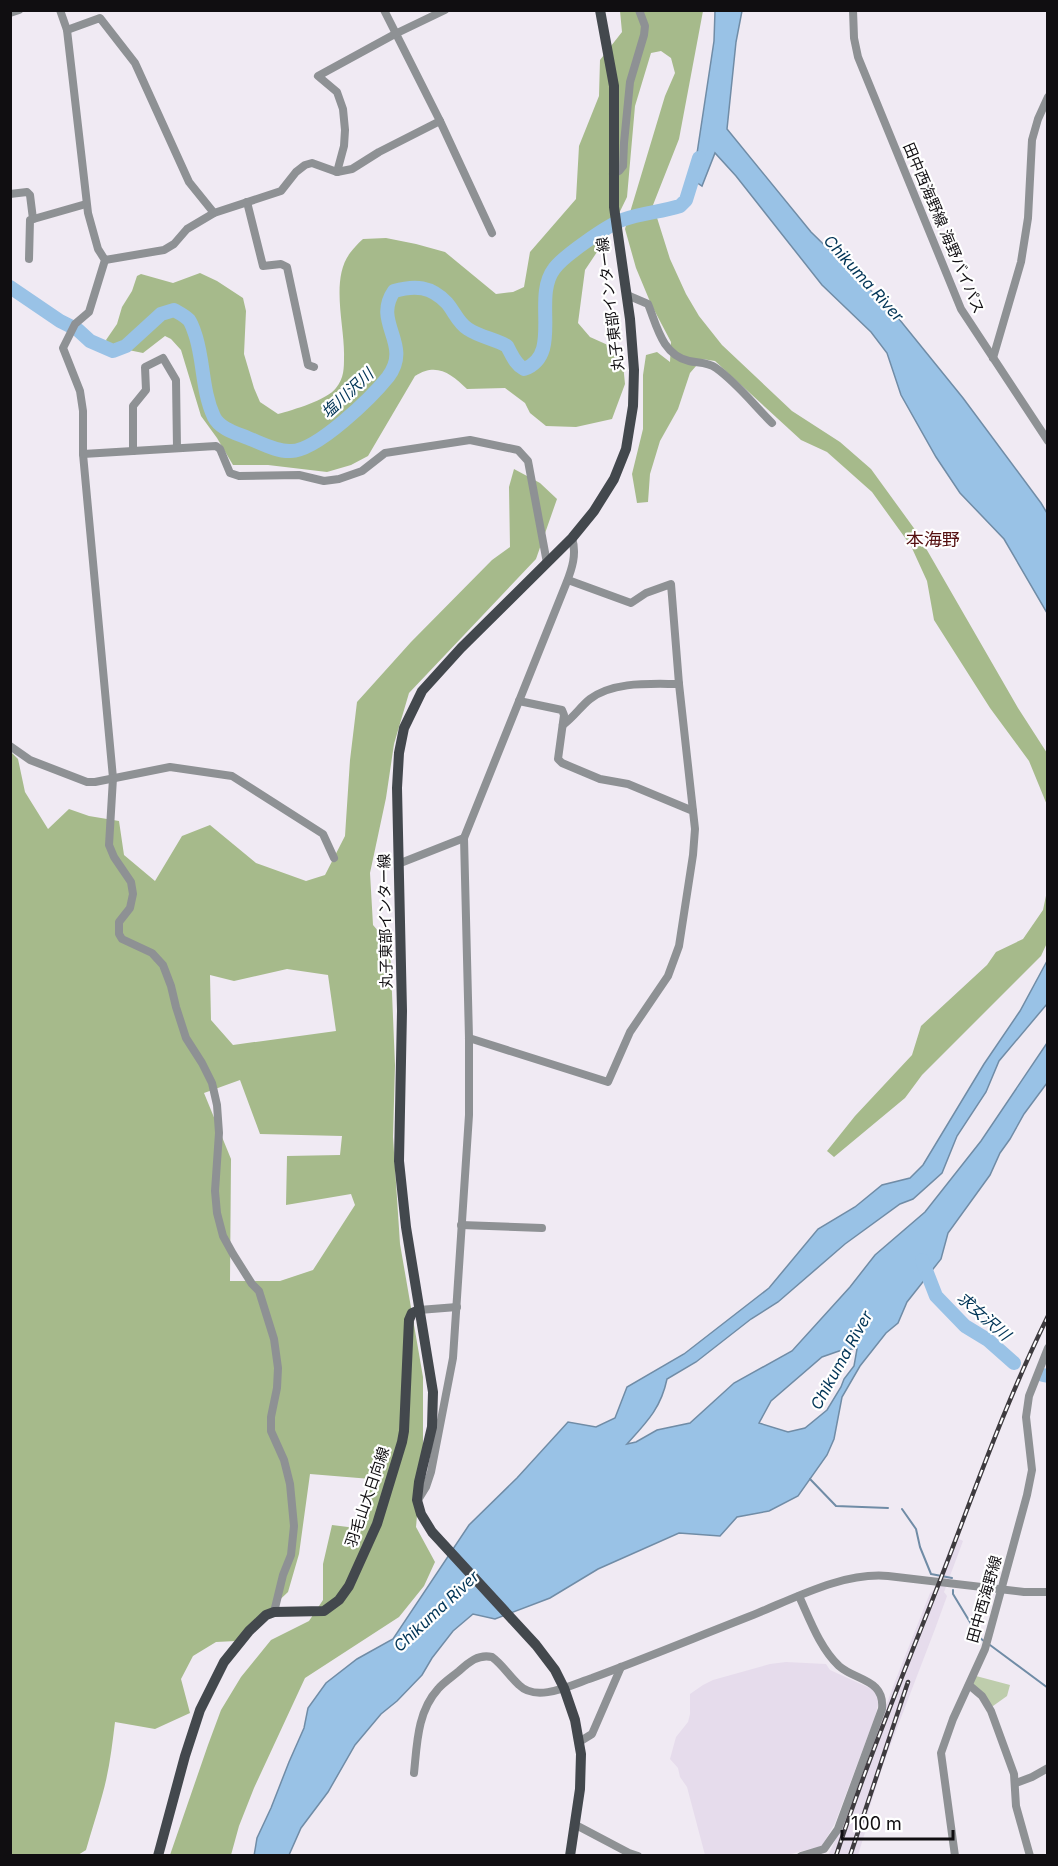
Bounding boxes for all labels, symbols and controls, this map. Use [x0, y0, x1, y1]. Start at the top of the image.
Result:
street label: 田中西海野線 海野バイパス [899, 140, 989, 316]
water label: Chikuma River [820, 231, 909, 326]
street label: 丸子東部インター線 [592, 236, 628, 372]
water label: 塩川沢川 [317, 363, 379, 422]
district label: 本海野 [906, 529, 960, 550]
street label: 丸子東部インター線 [374, 853, 396, 989]
water label: 求女沢川 [953, 1287, 1016, 1346]
water label: Chikuma River [806, 1306, 877, 1413]
street label: 羽毛山大日向線 [341, 1444, 393, 1550]
street label: 田中西海野線 [962, 1553, 1006, 1645]
water label: Chikuma River [389, 1566, 484, 1656]
scale bar [842, 1803, 953, 1841]
text: 100 m [851, 1813, 902, 1834]

